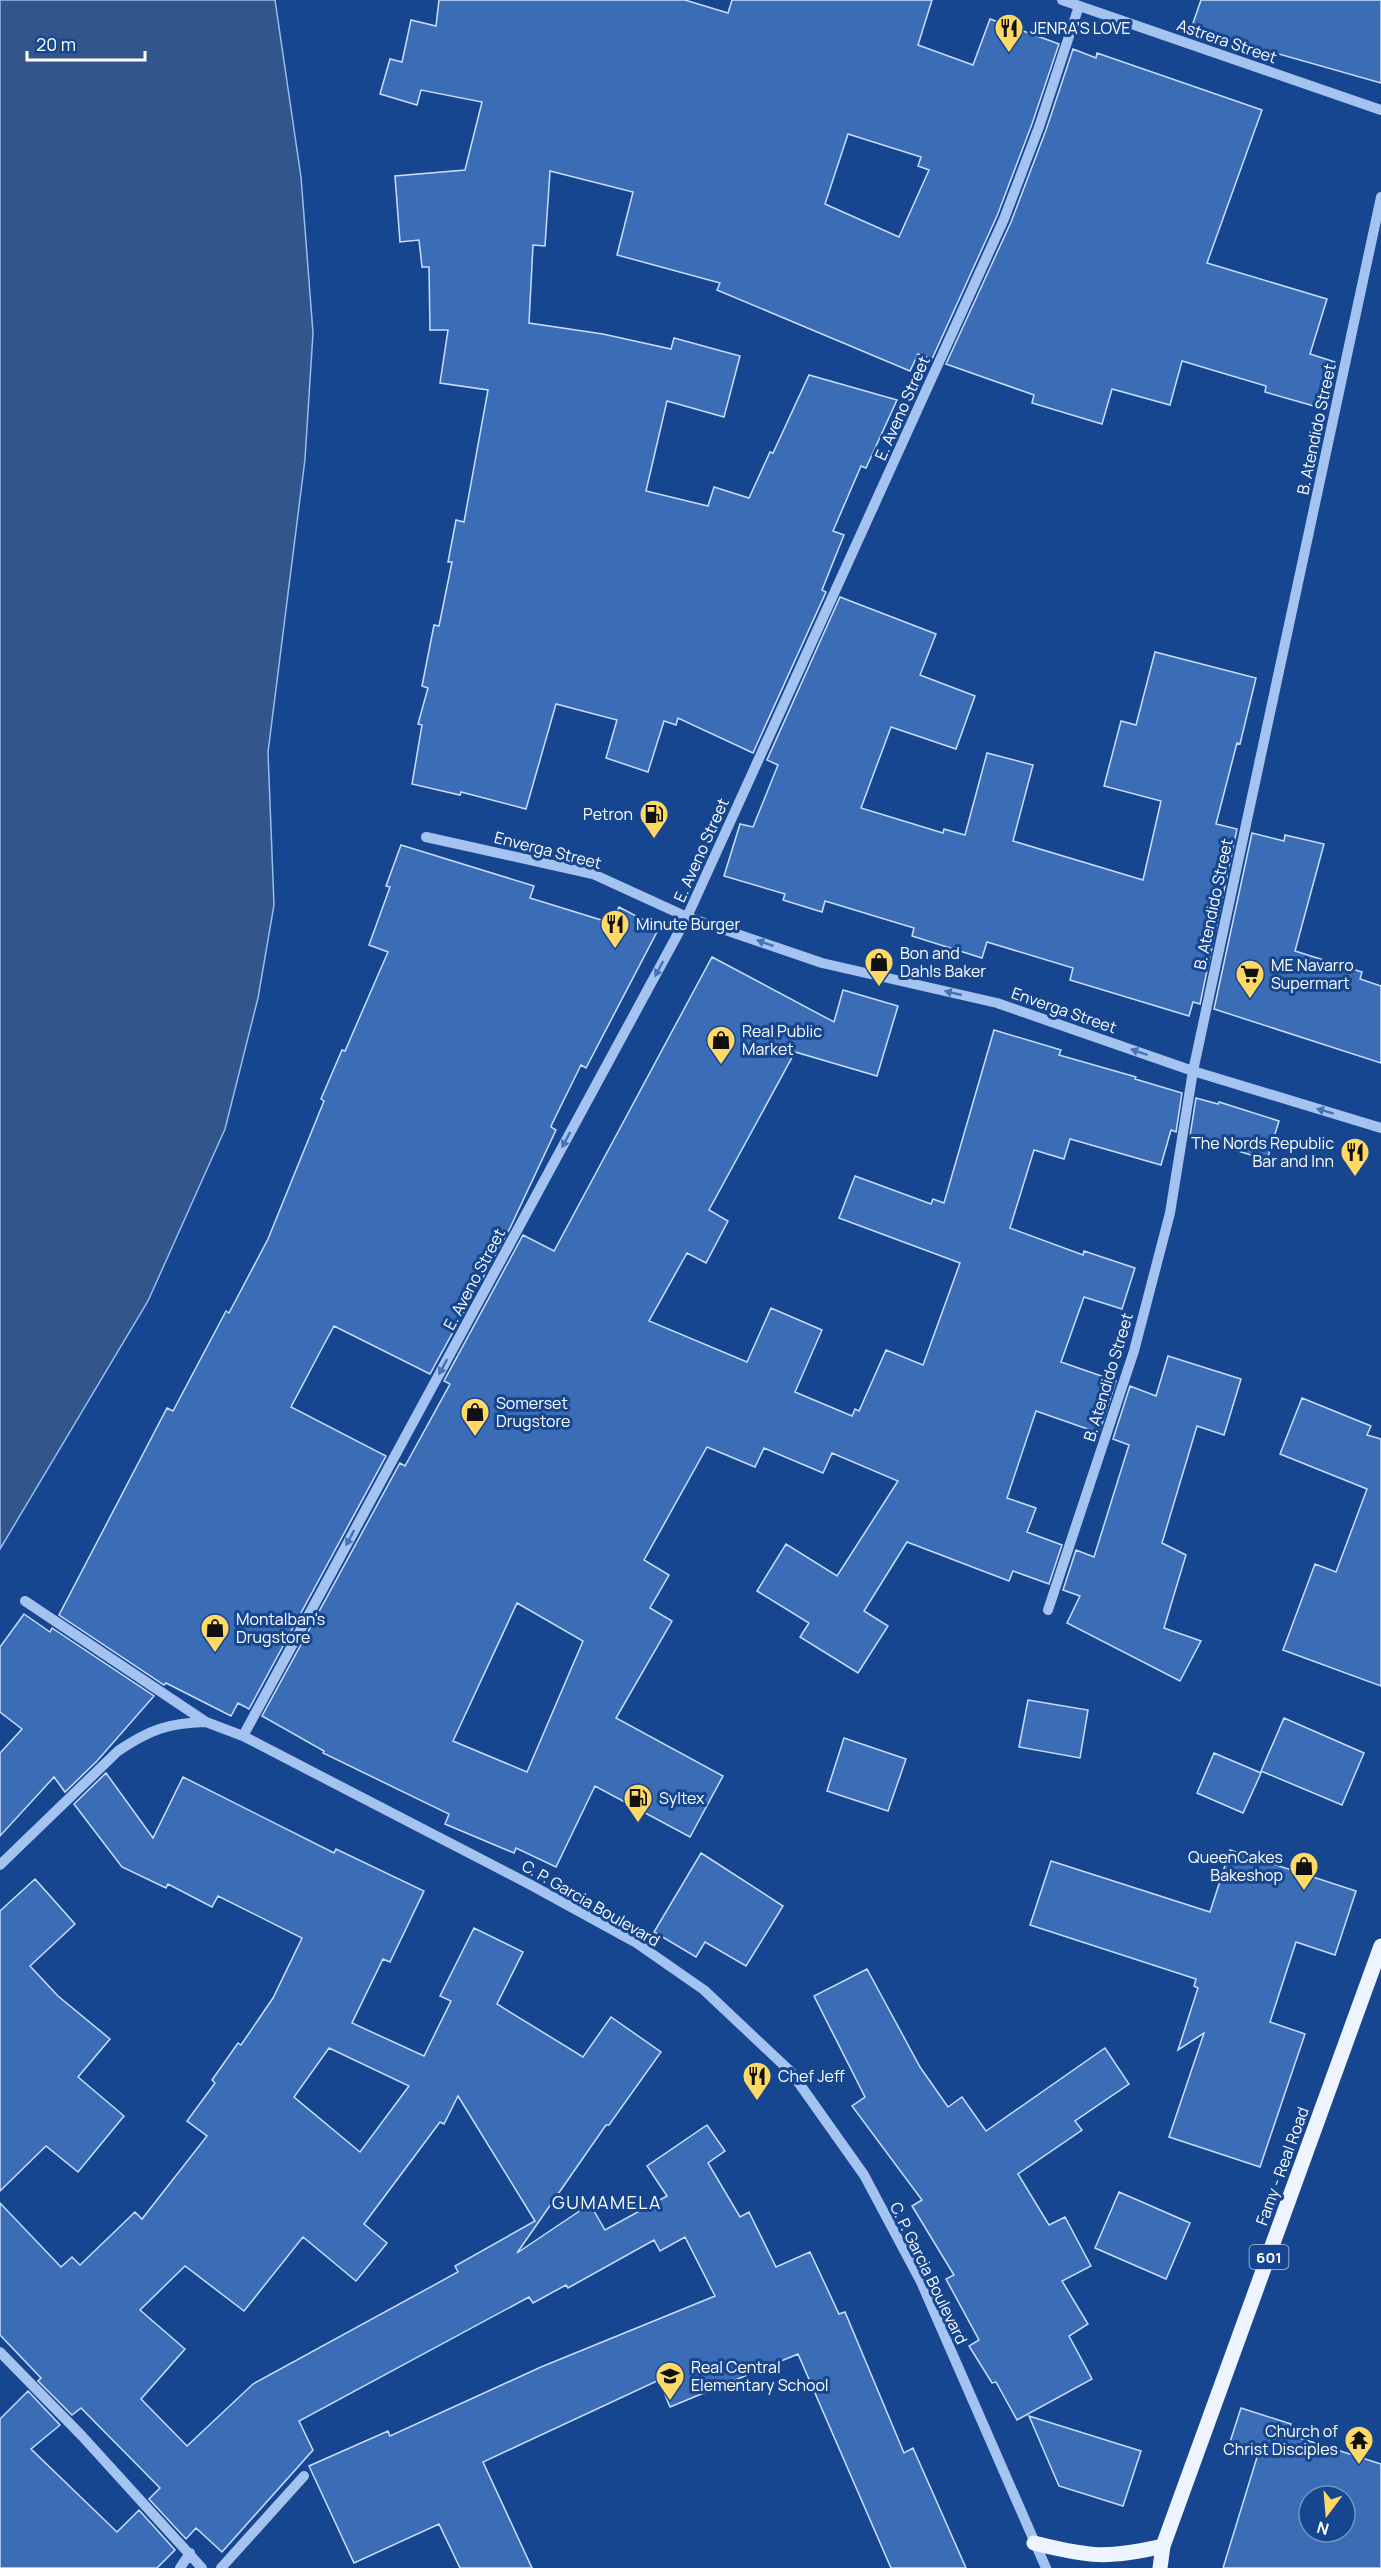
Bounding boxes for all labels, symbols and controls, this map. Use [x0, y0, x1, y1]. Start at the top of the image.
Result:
restaurant icon: JENRA’S LOVE [993, 12, 1025, 54]
street label: Astrera Street [1174, 14, 1280, 68]
place label: JENRA’S LOVE [1030, 17, 1130, 39]
scale bar [27, 24, 146, 62]
text: 20 m [36, 32, 76, 56]
street label: E. Aveno Street [869, 352, 935, 464]
street label: B. Atendido Street [1291, 361, 1341, 497]
street label: E. Aveno Street [668, 794, 734, 906]
fuel station icon: Petron [638, 798, 670, 840]
place label: Petron [583, 803, 633, 825]
street label: Enverga Street [492, 826, 604, 874]
street label: B. Atendido Street [1188, 836, 1238, 972]
restaurant icon: Minute Burger [599, 908, 631, 950]
place label: Minute Burger [636, 913, 740, 935]
one-way arrow [756, 938, 774, 948]
place label: Bon and Dahls Baker [900, 942, 986, 982]
shop icon: Bon and Dahls Baker [863, 946, 895, 988]
place label: ME Navarro Supermart [1271, 954, 1354, 994]
supermarket icon: ME Navarro Supermart [1234, 958, 1266, 1000]
one-way arrow [654, 960, 664, 977]
street label: Enverga Street [1009, 982, 1119, 1038]
one-way arrow [944, 988, 963, 998]
place label: Real Public Market [742, 1020, 822, 1060]
shop icon: Real Public Market [705, 1024, 737, 1066]
one-way arrow [1130, 1047, 1148, 1057]
one-way arrow [1316, 1106, 1334, 1115]
one-way arrow [561, 1132, 571, 1149]
place label: The Nords Republic Bar and Inn [1191, 1132, 1334, 1172]
restaurant icon: The Nords Republic Bar and Inn [1339, 1136, 1371, 1178]
street label: E. Aveno Street [438, 1224, 510, 1334]
street label: B. Atendido Street [1078, 1310, 1138, 1444]
one-way arrow [438, 1359, 448, 1376]
place label: Somerset Drugstore [496, 1392, 570, 1432]
shop icon: Somerset Drugstore [459, 1396, 491, 1438]
one-way arrow [345, 1530, 355, 1547]
place label: Montalban's Drugstore [236, 1608, 325, 1648]
shop icon: Montalban's Drugstore [199, 1612, 231, 1654]
fuel station icon: Syltex [622, 1782, 654, 1824]
place label: Syltex [659, 1787, 705, 1809]
place label: QueenCakes Bakeshop [1188, 1846, 1283, 1886]
shop icon: QueenCakes Bakeshop [1288, 1850, 1320, 1892]
street label: C. P. Garcia Boulevard [518, 1855, 664, 1951]
restaurant icon: Chef Jeff [741, 2060, 773, 2102]
place label: Chef Jeff [778, 2065, 845, 2087]
street label: Famy - Real Road [1250, 2104, 1314, 2228]
district label: GUMAMELA [552, 2190, 662, 2214]
street label: C. P. Garcia Boulevard [885, 2198, 973, 2348]
road number: 601 [1250, 2245, 1288, 2269]
place label: Real Central Elementary School [691, 2356, 829, 2396]
school or university icon: Real Central Elementary School [654, 2360, 686, 2402]
place label: Church of Christ Disciples [1223, 2420, 1338, 2460]
temple icon: Church of Christ Disciples [1343, 2424, 1375, 2466]
north arrow [1297, 2484, 1357, 2544]
text: N [1314, 2516, 1331, 2541]

